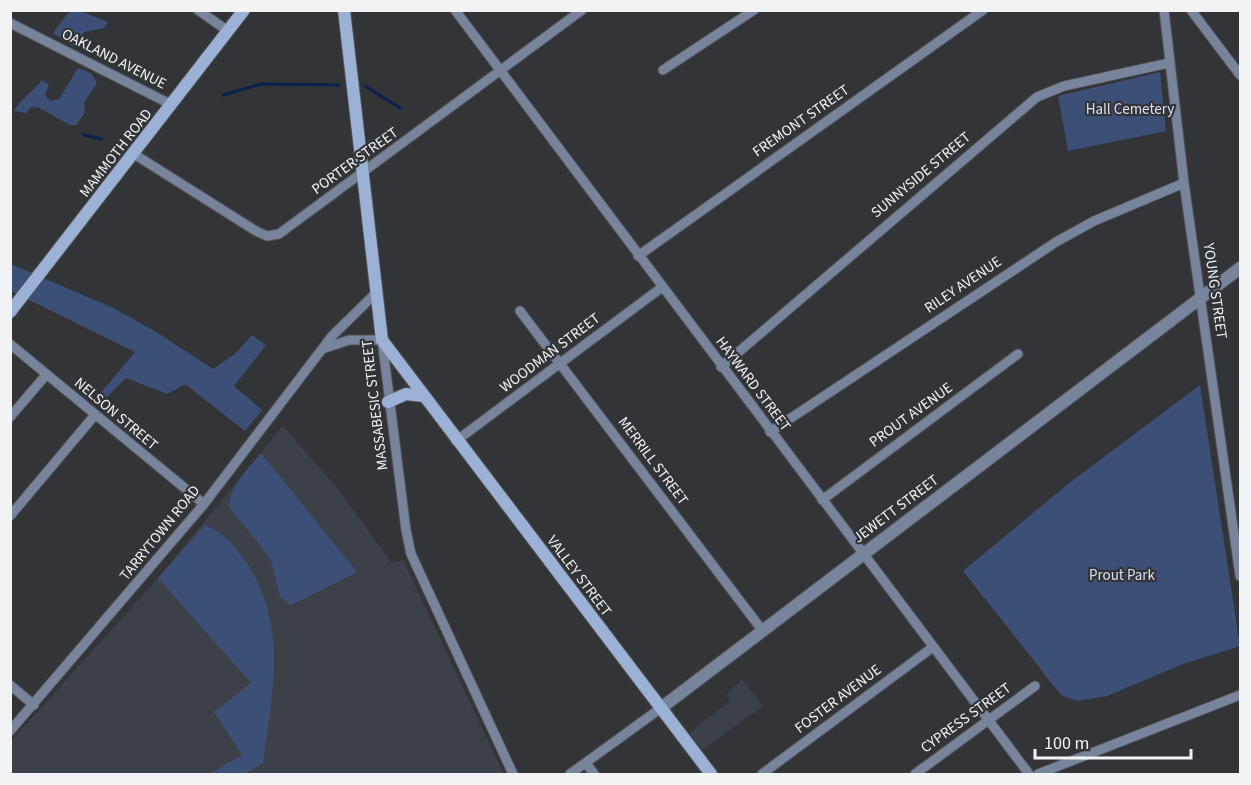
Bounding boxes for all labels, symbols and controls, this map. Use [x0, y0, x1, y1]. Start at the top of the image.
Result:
street label: OAKLAND AVENUE [58, 24, 170, 94]
street label: FREMONT STREET [748, 80, 854, 162]
park label: Hall Cemetery [1086, 99, 1174, 120]
street label: MAMMOTH ROAD [75, 104, 157, 202]
street label: PORTER STREET [307, 122, 403, 200]
street label: SUNNYSIDE STREET [867, 127, 975, 223]
street label: YOUNG STREET [1198, 241, 1232, 340]
street label: RILEY AVENUE [920, 251, 1006, 318]
street label: WOODMAN STREET [495, 308, 605, 398]
street label: HAYWARD STREET [710, 332, 796, 436]
street label: MASSABESIC STREET [357, 339, 393, 471]
street label: NELSON STREET [70, 373, 162, 455]
street label: PROUT AVENUE [865, 377, 957, 452]
street label: MERRILL STREET [613, 413, 693, 509]
street label: JEWETT STREET [849, 470, 943, 548]
street label: TARRYTOWN ROAD [115, 481, 205, 585]
street label: VALLEY STREET [542, 531, 616, 621]
park label: Prout Park [1089, 565, 1156, 586]
street label: FOSTER AVENUE [790, 659, 886, 738]
street label: CYPRESS STREET [916, 678, 1016, 758]
scale bar [1035, 722, 1191, 760]
text: 100 m [1044, 731, 1089, 756]

